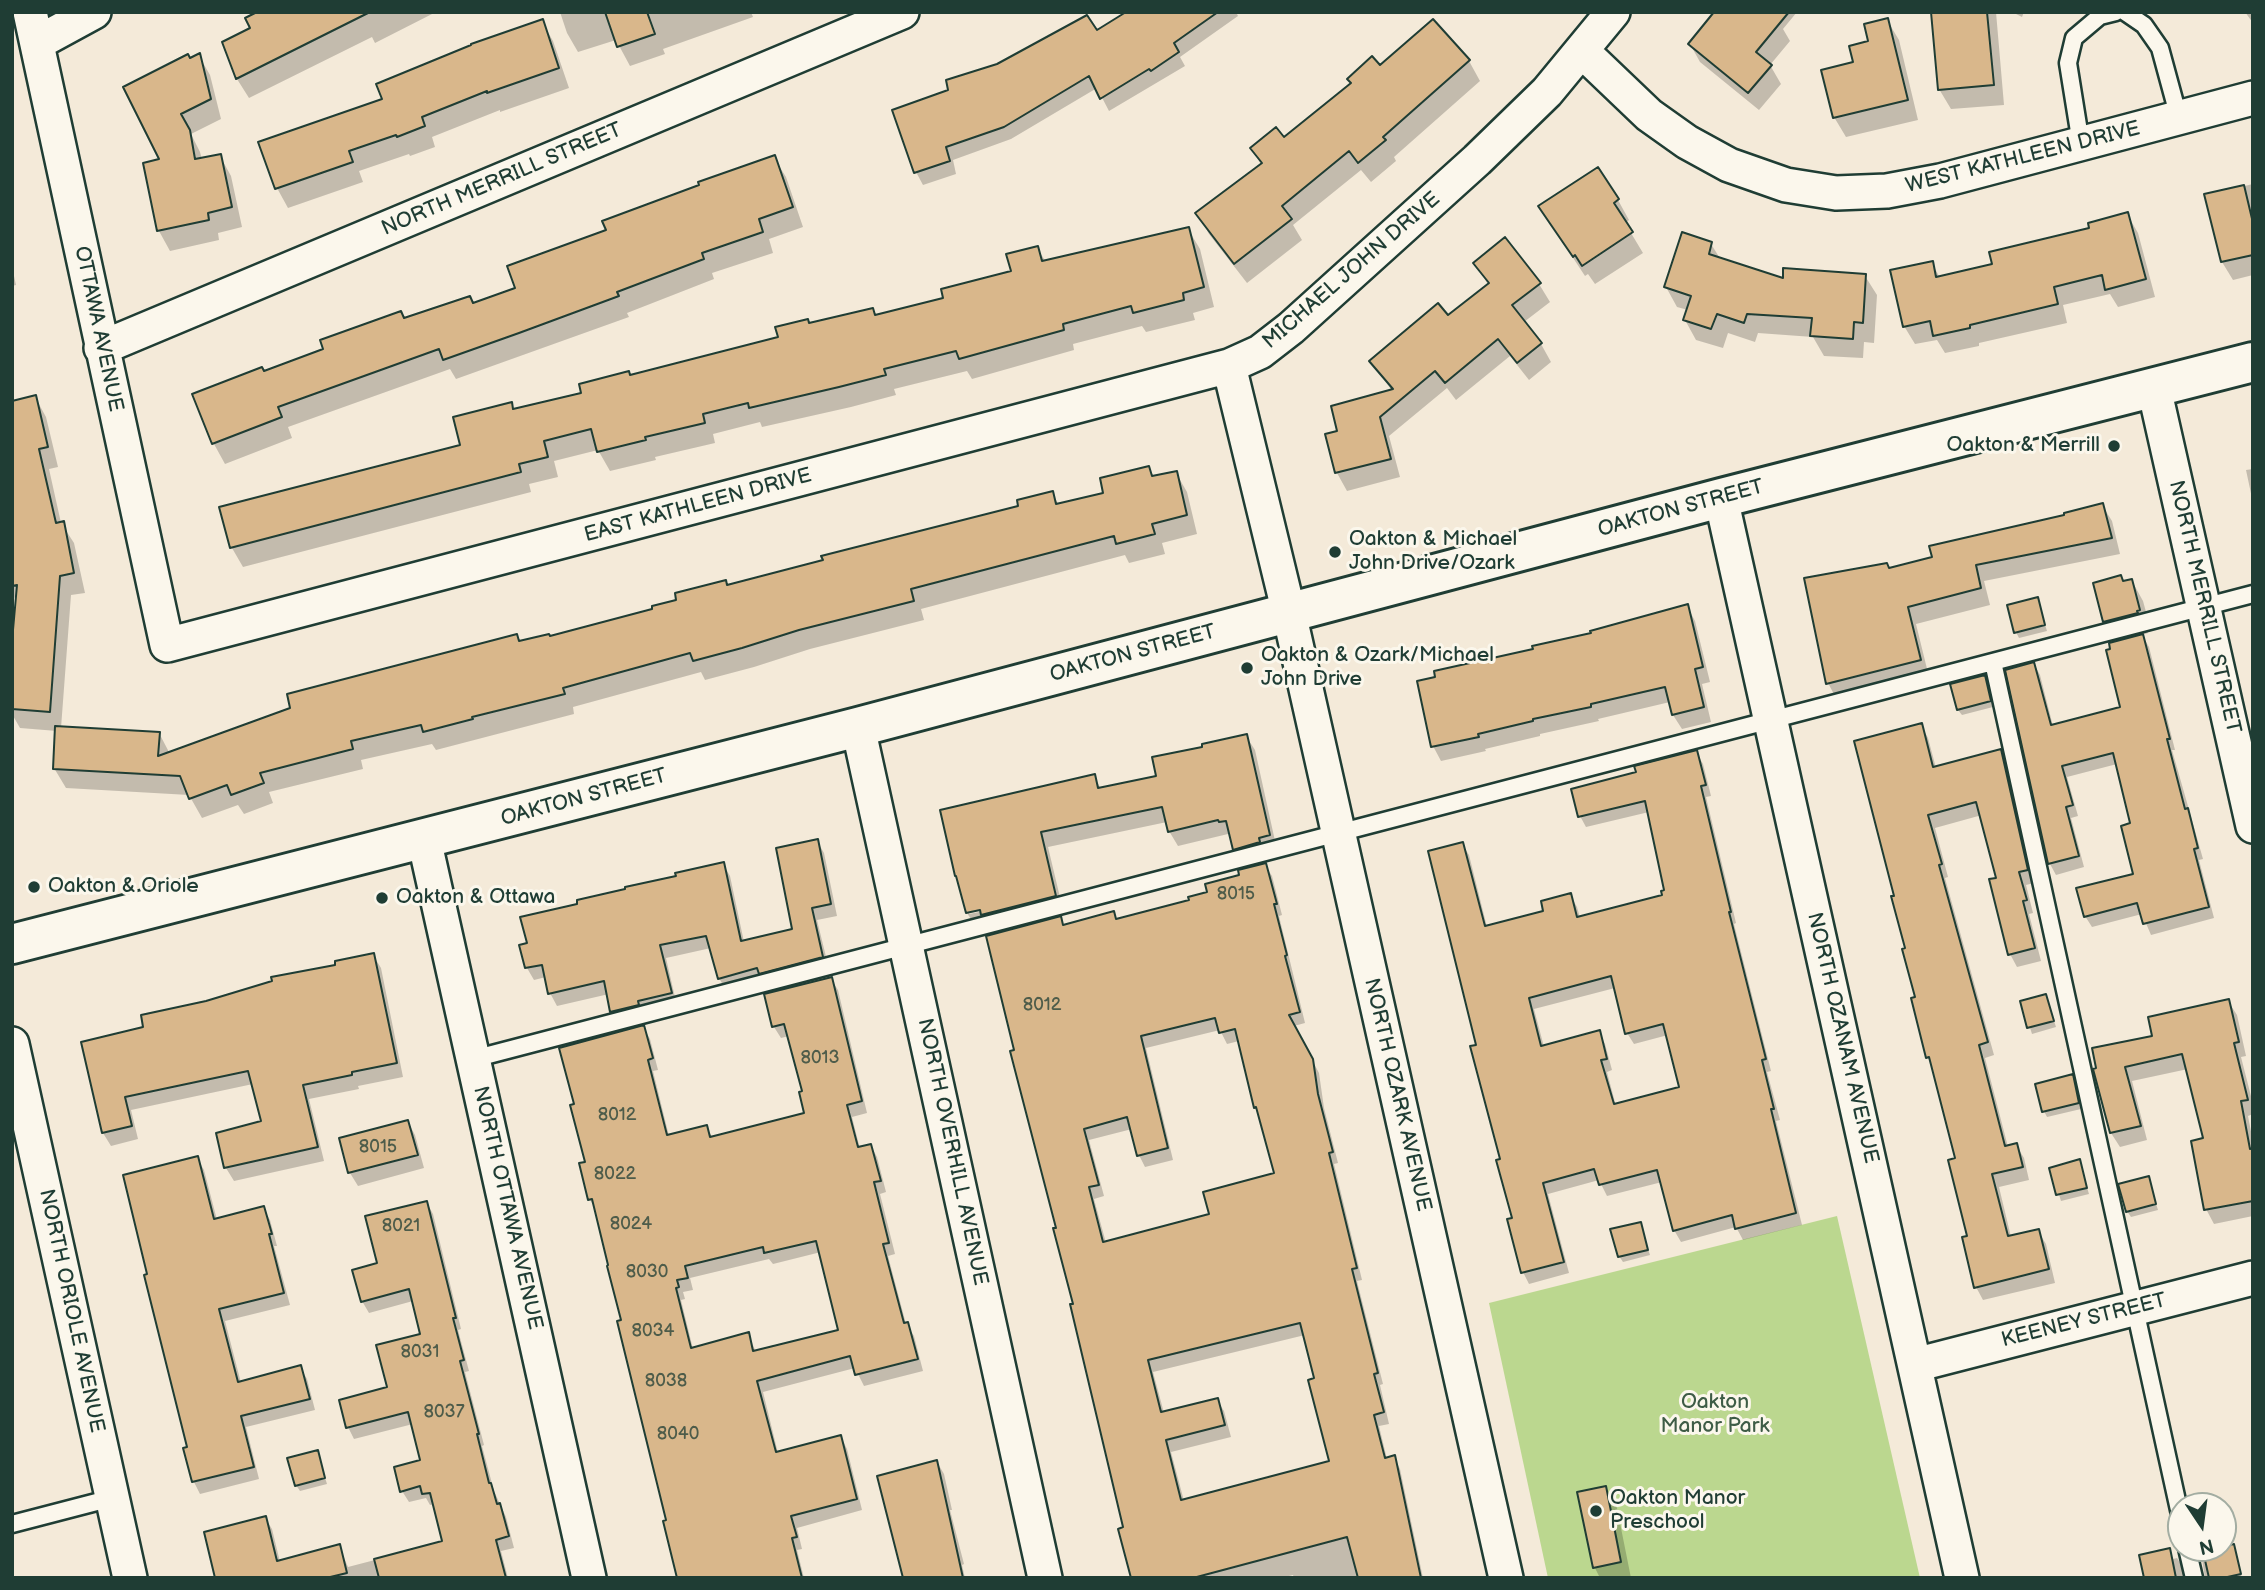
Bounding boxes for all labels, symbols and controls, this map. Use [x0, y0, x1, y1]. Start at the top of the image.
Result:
street label: WEST KATHLEEN DRIVE [1903, 117, 2143, 199]
street label: NORTH MERRILL STREET [378, 118, 626, 242]
street label: MICHAEL JOHN DRIVE [1258, 187, 1446, 355]
street label: OTTAWA AVENUE [68, 244, 128, 414]
place label: Oakton & Merrill [1947, 433, 2100, 459]
marker: Oakton & Merrill [2106, 438, 2122, 454]
street label: EAST KATHLEEN DRIVE [582, 464, 814, 548]
street label: OAKTON STREET [1595, 475, 1767, 543]
street label: NORTH MERRILL STREET [2163, 478, 2245, 736]
place label: Oakton & Michael John Drive/Ozark [1349, 527, 1517, 577]
marker: Oakton & Michael John Drive/Ozark [1327, 544, 1343, 560]
street label: OAKTON STREET [1047, 620, 1219, 688]
place label: Oakton & Ozark/Michael John Drive [1261, 643, 1494, 693]
marker: Oakton & Ozark/Michael John Drive [1239, 660, 1255, 676]
street label: OAKTON STREET [498, 764, 670, 832]
place label: Oakton & Oriole [48, 874, 199, 900]
marker: Oakton & Oriole [26, 879, 42, 895]
house number: 8015 [1217, 883, 1255, 905]
place label: Oakton & Ottawa [396, 885, 555, 911]
marker: Oakton & Ottawa [374, 890, 390, 906]
street label: NORTH OZANAM AVENUE [1801, 910, 1883, 1166]
street label: NORTH OZARK AVENUE [1358, 976, 1436, 1214]
house number: 8012 [1023, 994, 1061, 1016]
street label: NORTH OVERHILL AVENUE [911, 1016, 993, 1288]
house number: 8013 [800, 1047, 840, 1069]
street label: NORTH OTTAWA AVENUE [467, 1084, 547, 1332]
house number: 8012 [598, 1104, 636, 1126]
house number: 8015 [359, 1136, 397, 1158]
house number: 8022 [594, 1163, 636, 1185]
street label: NORTH ORIOLE AVENUE [33, 1187, 109, 1435]
house number: 8024 [610, 1213, 652, 1235]
house number: 8021 [382, 1215, 420, 1237]
house number: 8030 [626, 1261, 668, 1283]
street label: KEENEY STREET [1999, 1288, 2169, 1354]
house number: 8034 [631, 1320, 675, 1342]
house number: 8031 [400, 1341, 440, 1363]
house number: 8038 [645, 1370, 687, 1392]
park label: Oakton Manor Park [1660, 1390, 1770, 1440]
house number: 8037 [424, 1401, 464, 1423]
house number: 8040 [657, 1423, 699, 1445]
place label: Oakton Manor Preschool [1610, 1486, 1745, 1536]
north arrow [2167, 1492, 2237, 1562]
marker: Oakton Manor Preschool [1588, 1503, 1604, 1519]
text: N [2197, 1533, 2216, 1559]

